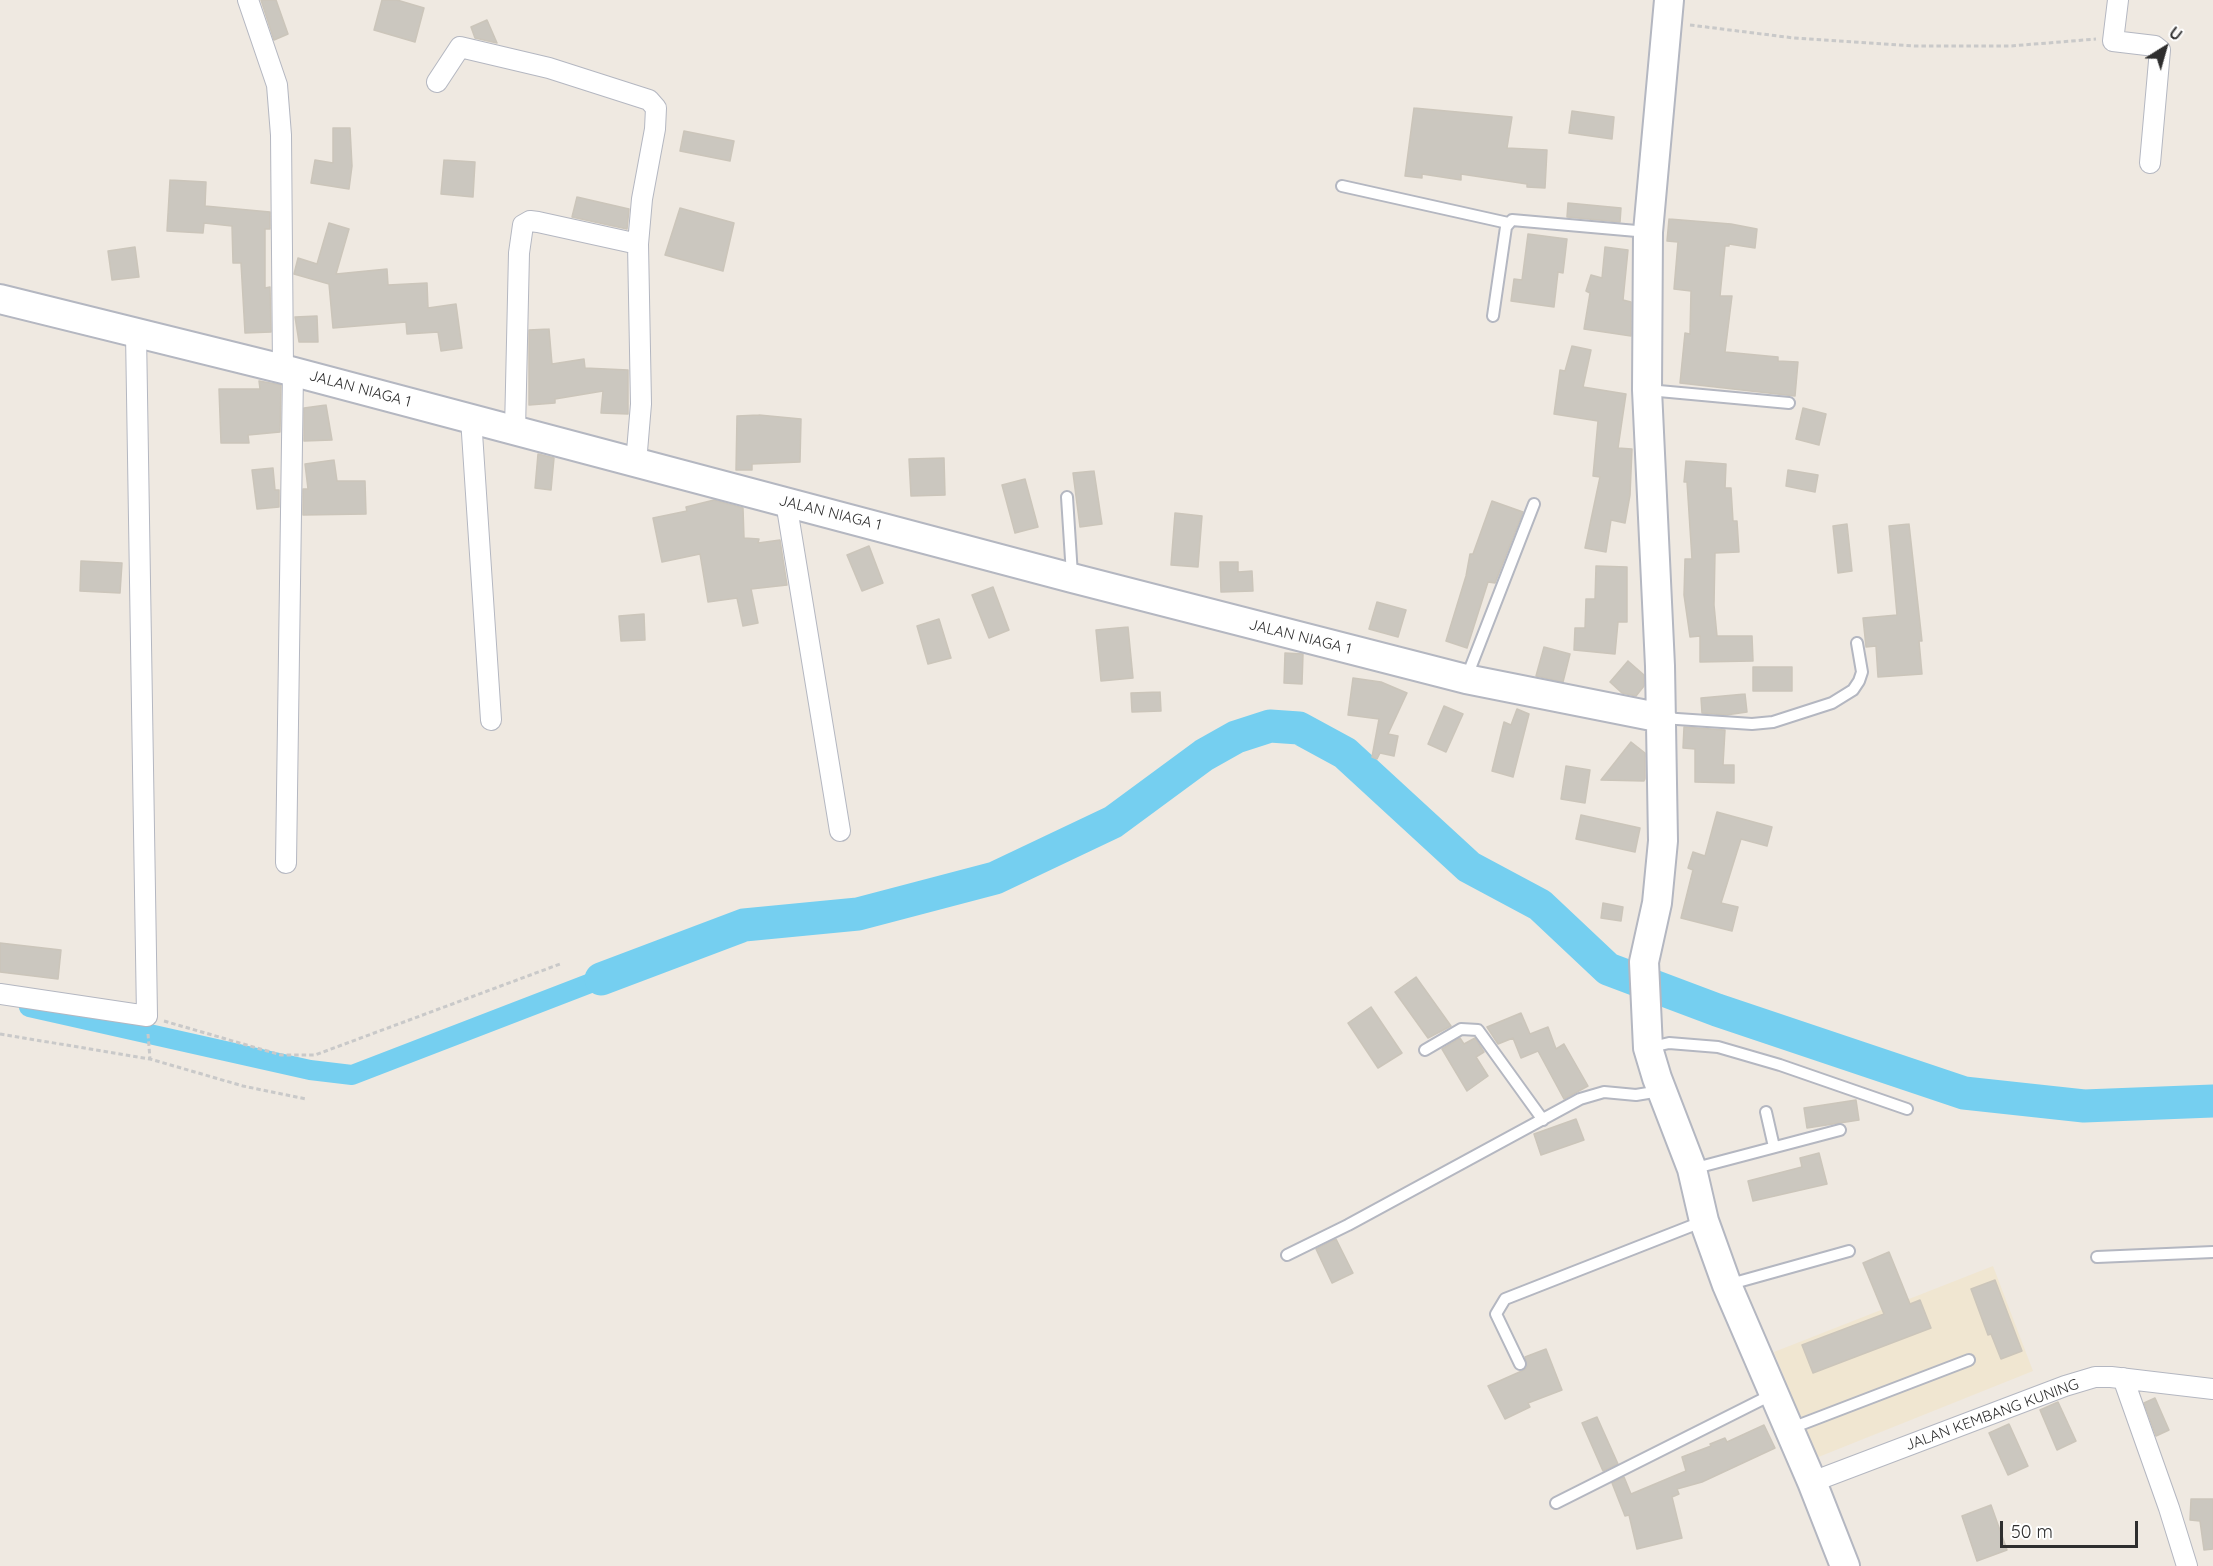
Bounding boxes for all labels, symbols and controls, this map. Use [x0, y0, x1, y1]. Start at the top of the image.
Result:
north arrow [2135, 18, 2195, 78]
text: U [2165, 22, 2186, 45]
street label: JALAN NIAGA 1 [307, 367, 413, 411]
street label: JALAN NIAGA 1 [777, 492, 883, 534]
street label: JALAN NIAGA 1 [1247, 616, 1353, 658]
street label: JALAN KEMBANG KUNING [1903, 1375, 2081, 1455]
scale bar [2003, 1509, 2141, 1547]
text: 50 m [2011, 1520, 2053, 1543]

